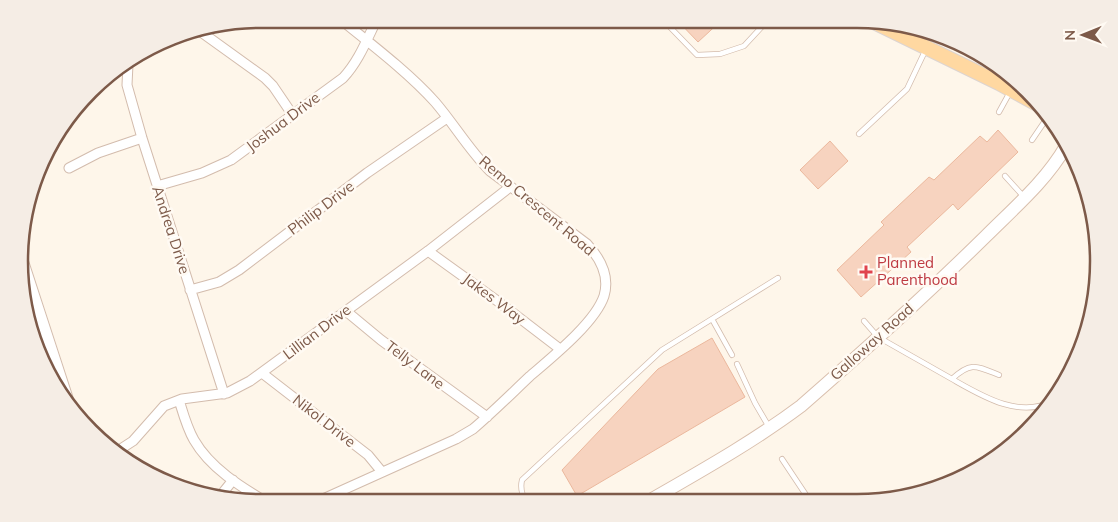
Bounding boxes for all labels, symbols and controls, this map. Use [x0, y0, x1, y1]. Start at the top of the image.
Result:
north arrow [1058, 10, 1108, 60]
text: N [1061, 30, 1079, 41]
street label: Joshua Drive [242, 88, 323, 156]
street label: Remo Crescent Road [476, 152, 599, 260]
street label: Philip Drive [284, 176, 358, 239]
street label: Andrea Drive [148, 183, 195, 276]
place label: Planned Parenthood [877, 253, 958, 289]
marker: Planned Parenthood [859, 265, 873, 279]
street label: Jakes Way [459, 269, 529, 328]
street label: Galloway Road [826, 299, 917, 384]
street label: Lillian Drive [279, 300, 355, 363]
street label: Telly Lane [382, 336, 449, 393]
street label: Nikol Drive [289, 390, 360, 451]

